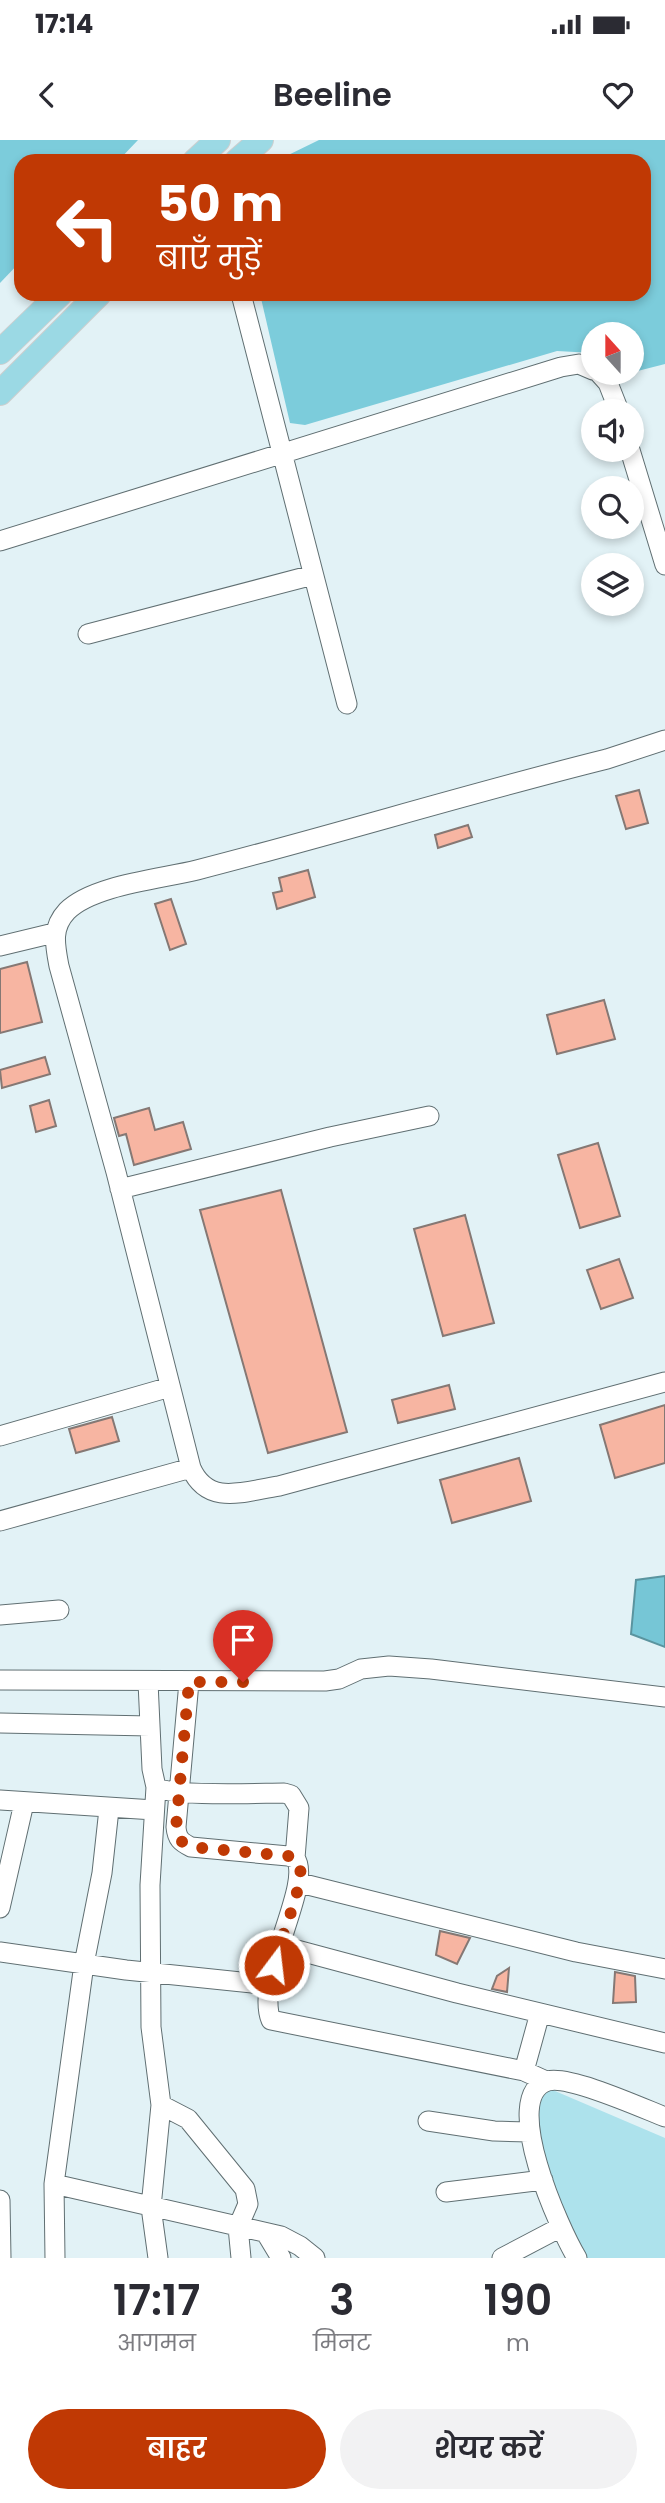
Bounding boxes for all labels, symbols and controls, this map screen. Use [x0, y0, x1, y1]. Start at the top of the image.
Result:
text: 17:14 [35, 6, 93, 42]
text: Beeline [273, 72, 392, 117]
icon: back [28, 76, 66, 114]
icon: heart [599, 76, 637, 114]
text: 50 m [157, 170, 283, 238]
icon: left [42, 182, 133, 273]
text: बाएँ मुड़ें [157, 235, 261, 280]
north arrow [581, 322, 644, 385]
map controls [581, 322, 644, 616]
button: sound [581, 399, 644, 462]
button: search [581, 476, 644, 539]
button: layers [581, 553, 644, 616]
pin [213, 1610, 273, 1682]
icon: arrive [224, 1621, 262, 1659]
position arrow [237, 1928, 311, 2002]
text: 17:17 [113, 2271, 200, 2330]
text: 3 [329, 2271, 354, 2330]
text: 190 [484, 2271, 552, 2330]
text: आगमन [117, 2327, 196, 2359]
text: मिनट [313, 2327, 371, 2359]
text: m [506, 2327, 530, 2359]
button: बाहर [28, 2409, 326, 2489]
button: शेयर करें [340, 2409, 637, 2489]

